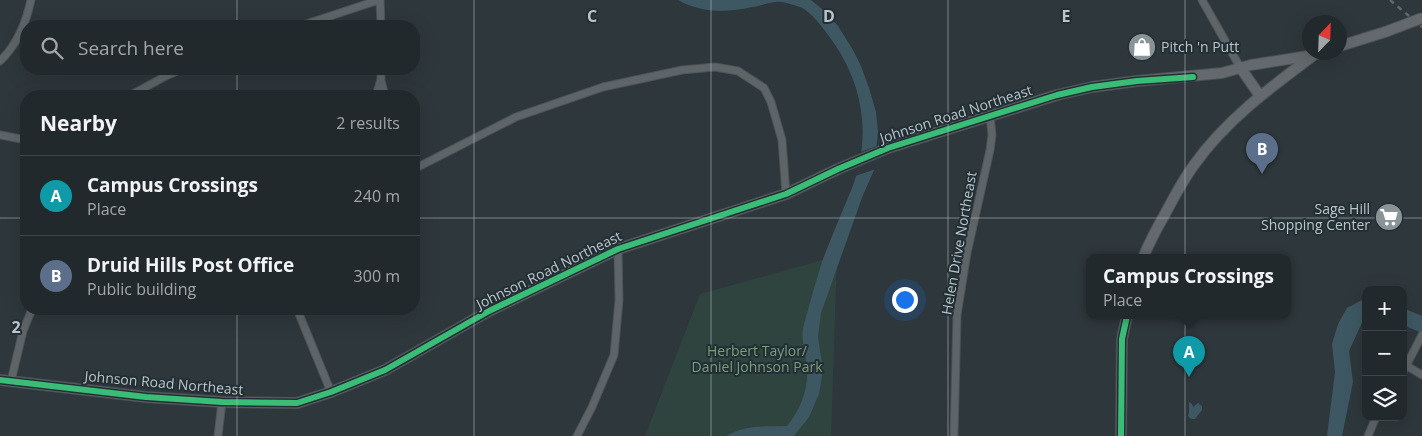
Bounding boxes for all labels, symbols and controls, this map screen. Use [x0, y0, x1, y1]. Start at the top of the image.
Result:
text: C [587, 5, 597, 27]
text: D [823, 5, 835, 27]
text: E [1062, 5, 1071, 27]
north arrow [1302, 15, 1347, 60]
search box [20, 20, 420, 75]
shop icon: Pitch 'n Putt [1127, 32, 1157, 62]
icon: search [38, 34, 66, 62]
text: Search here [78, 35, 184, 61]
place label: Pitch 'n Putt [1161, 37, 1239, 56]
street label: Johnson Road Northeast [875, 80, 1035, 148]
text: Nearby [40, 109, 117, 137]
text: 2 results [336, 112, 400, 134]
pin: B [1246, 133, 1278, 174]
street label: Helen Drive Northeast [937, 170, 980, 316]
text: Campus Crossings [87, 172, 258, 198]
text: A [50, 185, 62, 207]
text: 240 m [354, 185, 400, 207]
text: Place [87, 198, 126, 220]
place label: Sage Hill Shopping Center [1261, 199, 1370, 234]
supermarket icon: Sage Hill Shopping Center [1374, 202, 1404, 232]
street label: Johnson Road Northeast [471, 226, 625, 314]
text: Druid Hills Post Office [87, 252, 294, 278]
popup [1086, 254, 1291, 319]
text: Campus Crossings [1103, 263, 1274, 289]
text: B [51, 265, 61, 287]
text: 300 m [354, 265, 400, 287]
text: Public building [87, 278, 196, 300]
map controls [1362, 286, 1407, 421]
button: + [1362, 286, 1407, 331]
your location [892, 287, 918, 313]
text: Place [1103, 289, 1142, 311]
text: 2 [11, 316, 21, 338]
button: − [1362, 331, 1407, 376]
pin: A [1173, 336, 1205, 377]
park label: Herbert Taylor/ Daniel Johnson Park [691, 341, 823, 376]
street label: Johnson Road Northeast [82, 366, 244, 399]
button: layers [1362, 376, 1407, 421]

